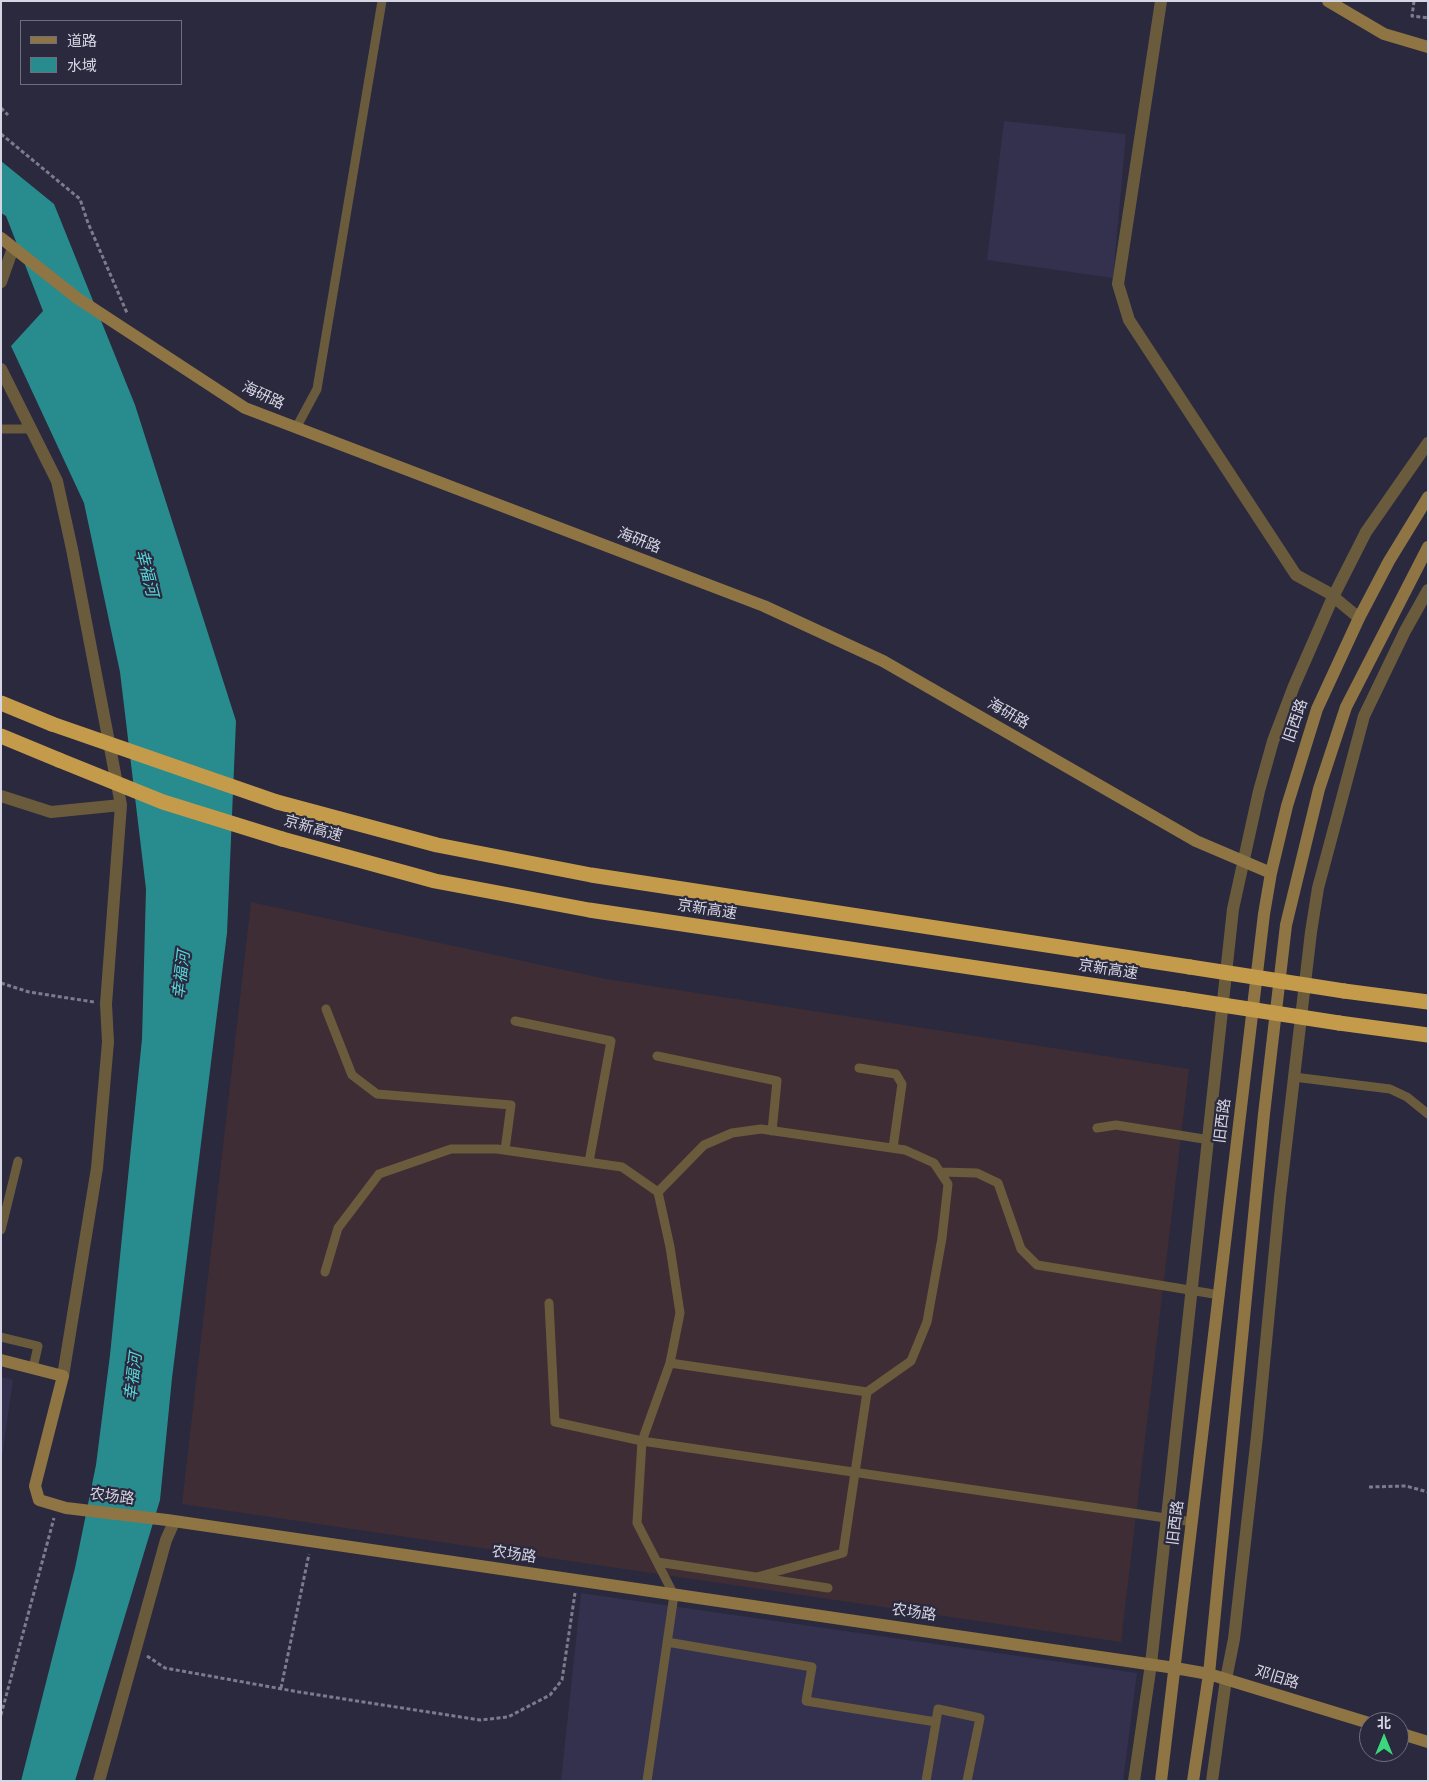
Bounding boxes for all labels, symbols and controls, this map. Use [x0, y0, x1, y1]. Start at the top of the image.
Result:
legend [20, 20, 182, 85]
text: 道路 [67, 30, 97, 51]
text: 水域 [67, 55, 97, 76]
street label: 海研路 [239, 378, 287, 414]
street label: 海研路 [615, 525, 663, 557]
water label: 幸福河 [131, 547, 161, 599]
street label: 海研路 [984, 695, 1032, 733]
street label: 旧西路 [1280, 697, 1312, 745]
street label: 京新高速 [282, 812, 344, 846]
street label: 京新高速 [676, 896, 738, 924]
water label: 幸福河 [170, 950, 194, 1000]
street label: 京新高速 [1077, 956, 1139, 984]
street label: 旧西路 [1211, 1098, 1235, 1144]
water label: 幸福河 [122, 1352, 146, 1402]
street label: 农场路 [89, 1485, 135, 1509]
street label: 旧西路 [1164, 1500, 1188, 1546]
street label: 农场路 [490, 1543, 538, 1567]
street label: 农场路 [890, 1601, 938, 1625]
street label: 邓旧路 [1253, 1663, 1301, 1693]
north arrow [1359, 1712, 1409, 1762]
text: 北 [1377, 1714, 1391, 1732]

